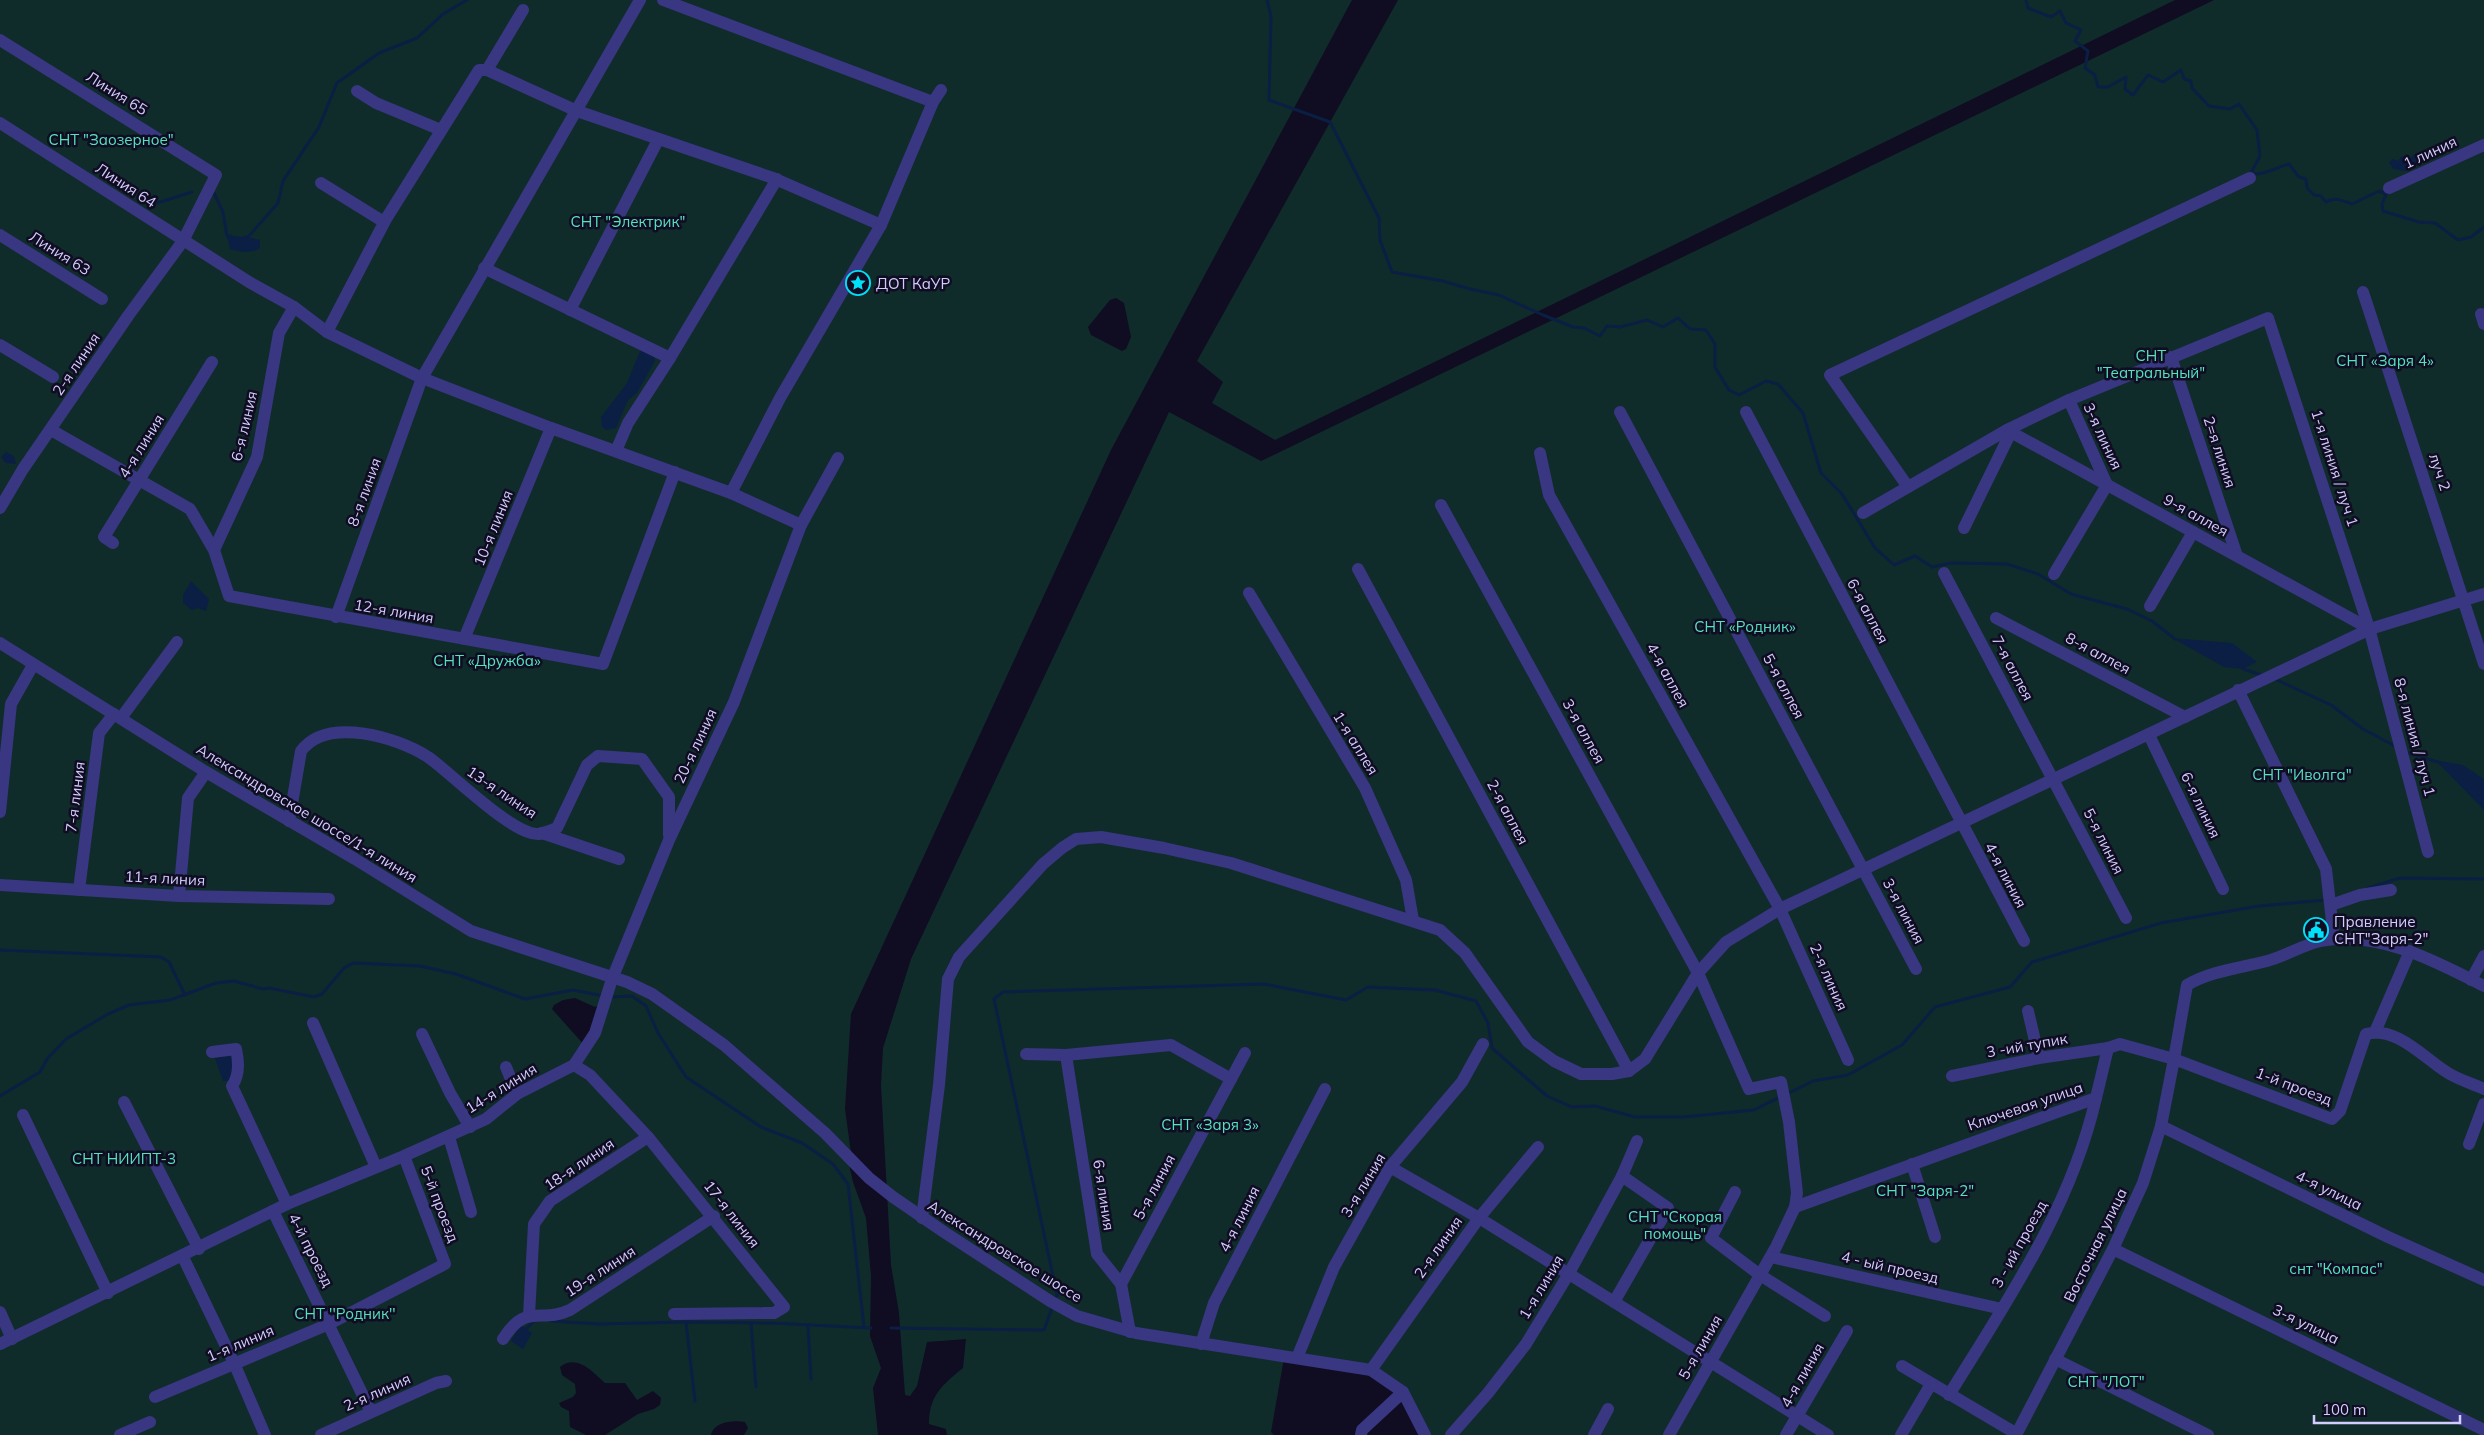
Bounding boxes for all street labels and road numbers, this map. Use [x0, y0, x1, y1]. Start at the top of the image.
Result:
street label: Линия 65 [83, 67, 151, 119]
street label: 1 линия [2400, 131, 2460, 173]
street label: Линия 64 [92, 158, 160, 212]
street label: Линия 63 [26, 227, 94, 279]
street label: 2-я линия [48, 329, 104, 399]
street label: 6-я линия [227, 389, 261, 463]
street label: 3-я линия [2079, 400, 2127, 472]
street label: 1-я линия / луч 1 [2307, 407, 2363, 529]
street label: 4-я линия [114, 411, 168, 481]
street label: 2=я линия [2200, 414, 2240, 490]
street label: луч 2 [2425, 451, 2455, 493]
street label: 8-я линия [343, 455, 385, 529]
street label: 10-я линия [469, 487, 517, 569]
street label: 9-я аллея [2160, 490, 2232, 540]
street label: 6-я аллея [1843, 575, 1893, 647]
street label: 12-я линия [353, 595, 435, 627]
street label: 8-я аллея [2062, 628, 2134, 678]
street label: 7-я аллея [1988, 632, 2038, 704]
street label: 4-я аллея [1643, 639, 1693, 711]
street label: 5-я аллея [1759, 650, 1809, 722]
street label: 8-я линия / луч 1 [2390, 676, 2440, 798]
street label: 3-я аллея [1559, 695, 1609, 767]
street label: 20-я линия [669, 706, 721, 786]
street label: 1-я аллея [1329, 708, 1383, 778]
street label: Александровское шоссе/1-я линия [193, 739, 421, 887]
street label: 7-я линия [61, 760, 89, 834]
street label: 13-я линия [463, 762, 541, 822]
street label: 6-я линия [2177, 769, 2225, 841]
street label: 2-я аллея [1483, 776, 1533, 848]
street label: 5-я линия [2079, 805, 2129, 877]
street label: 4-я линия [1981, 839, 2031, 911]
street label: 11-я линия [124, 866, 206, 890]
street label: 3-я линия [1879, 875, 1929, 947]
street label: 2-я линия [1806, 941, 1852, 1013]
street label: 3 -ий тупик [1985, 1028, 2070, 1061]
street label: 14-я линия [462, 1059, 540, 1117]
street label: 1-й проезд [2253, 1063, 2335, 1109]
street label: Ключевая улица [1965, 1077, 2085, 1135]
street label: 18-я линия [540, 1134, 618, 1194]
street label: 3-я линия [1336, 1149, 1390, 1221]
street label: 5-я линия [1129, 1151, 1179, 1223]
street label: 6-я линия [1089, 1158, 1119, 1232]
street label: 5-й проезд [417, 1163, 463, 1245]
street label: 4-я улица [2293, 1166, 2365, 1214]
street label: 17-я линия [700, 1176, 764, 1252]
street label: 4-я линия [1214, 1183, 1264, 1255]
street label: Восточная улица [2059, 1185, 2131, 1305]
street label: Александровское шоссе [924, 1196, 1086, 1306]
street label: 3 - ий проезд [1987, 1197, 2051, 1291]
street label: 4-й проезд [284, 1210, 338, 1290]
street label: 2-я линия [1410, 1212, 1466, 1282]
street label: 19-я линия [561, 1241, 639, 1301]
street label: 4 - ый проезд [1840, 1247, 1940, 1287]
street label: 1-я линия [1514, 1251, 1568, 1323]
street label: 3-я улица [2270, 1300, 2342, 1348]
street label: 5-я линия [1674, 1311, 1726, 1383]
street label: 1-я линия [203, 1320, 277, 1366]
street label: 4-я линия [1776, 1339, 1828, 1411]
street label: 2-я линия [341, 1369, 413, 1415]

